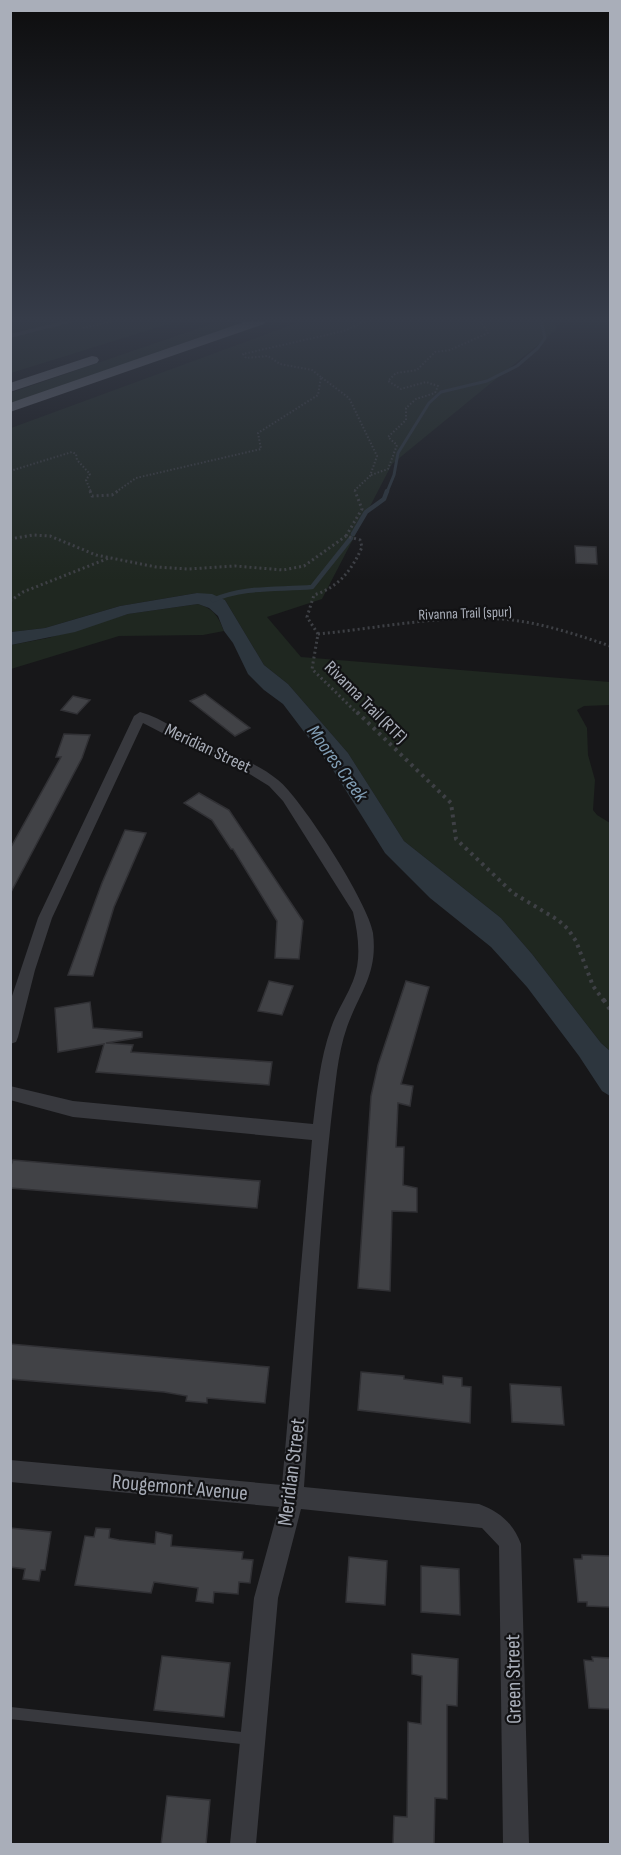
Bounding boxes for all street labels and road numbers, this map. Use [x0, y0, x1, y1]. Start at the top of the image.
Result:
street label: Rivanna Trail (spur) [418, 602, 512, 625]
street label: Rivanna Trail (RTF) [320, 657, 411, 748]
street label: Meridian Street [161, 719, 255, 778]
street label: Meridian Street [272, 1417, 310, 1527]
street label: Rougemont Avenue [111, 1469, 249, 1506]
street label: Green Street [500, 1634, 527, 1724]

